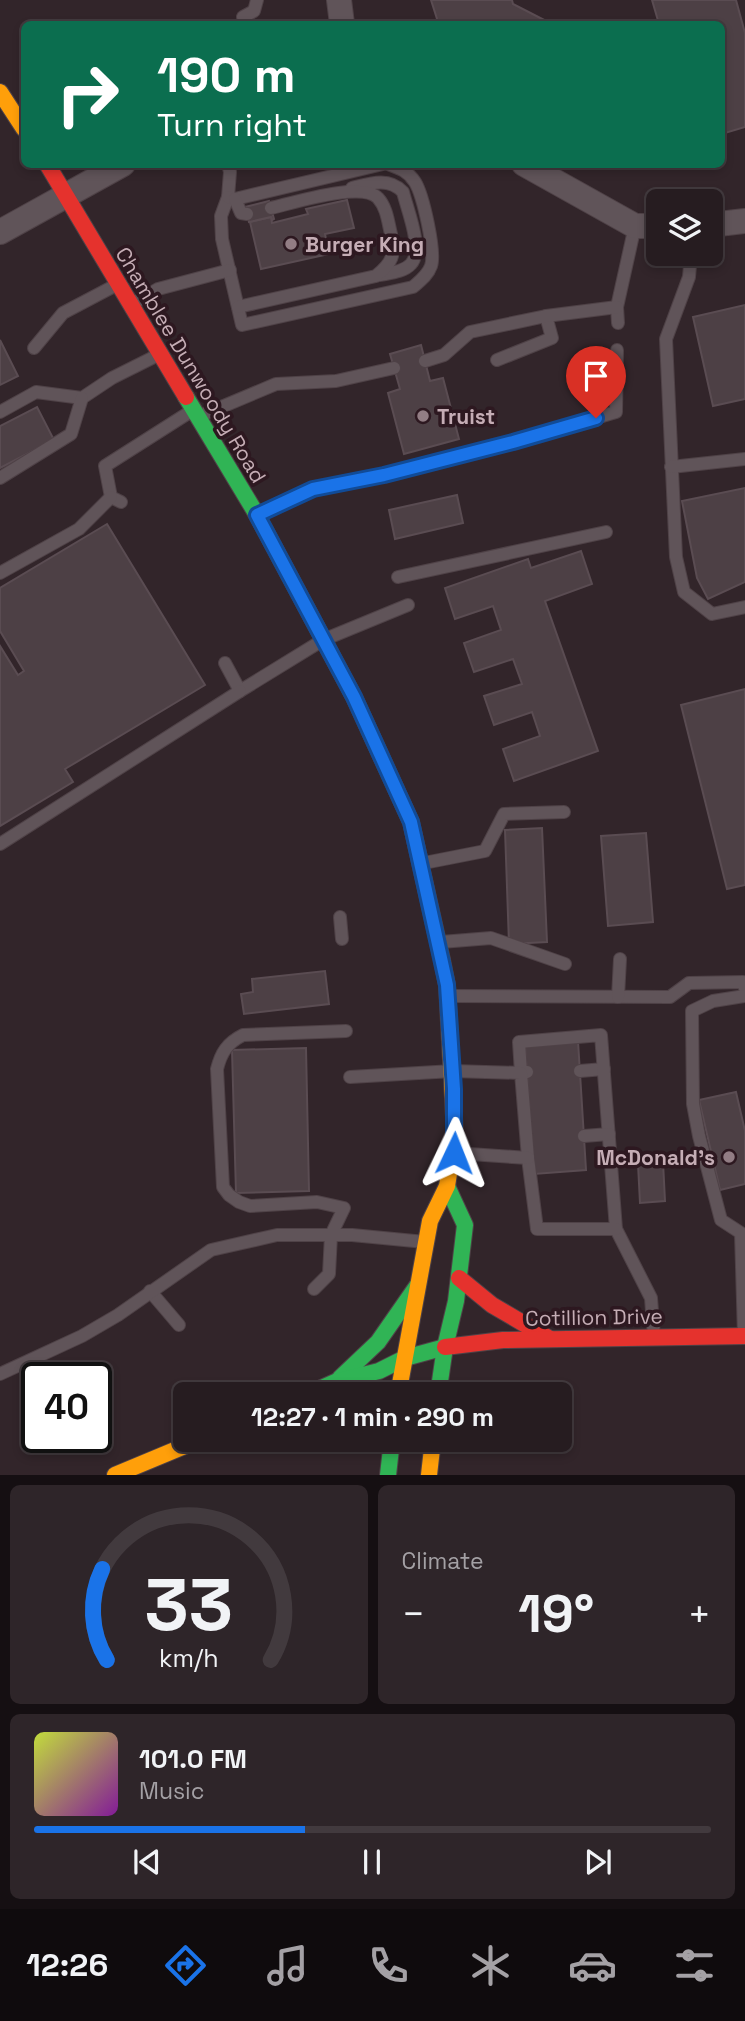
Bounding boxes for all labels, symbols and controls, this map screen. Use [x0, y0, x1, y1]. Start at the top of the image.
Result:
text: 190 m [157, 44, 295, 106]
icon: right [42, 49, 133, 140]
text: Turn right [157, 105, 307, 145]
map controls [646, 189, 723, 266]
button: layers [646, 189, 723, 266]
place label: Burger King [305, 231, 424, 258]
marker: Burger King [283, 236, 299, 252]
street label: Chamblee Dunwoody Road [110, 242, 272, 488]
pin [566, 346, 626, 418]
icon: arrive [577, 357, 615, 395]
place label: Truist [437, 403, 495, 430]
marker: Truist [415, 408, 431, 424]
position arrow [417, 1116, 491, 1190]
place label: McDonald's [596, 1144, 715, 1171]
marker: McDonald's [721, 1149, 737, 1165]
street label: Cotillion Drive [525, 1302, 663, 1332]
speed limit sign: 40 [21, 1362, 112, 1453]
text: 12:27 · 1 min · 290 m [251, 1400, 494, 1434]
text: Climate [402, 1546, 484, 1576]
text: 33 [144, 1559, 233, 1652]
text: 19° [518, 1581, 594, 1647]
text: − [402, 1590, 425, 1638]
text: + [687, 1590, 711, 1638]
text: km/h [159, 1642, 219, 1674]
text: 101.0 FM [139, 1742, 247, 1776]
text: Music [139, 1776, 204, 1806]
icon: previous [128, 1843, 166, 1881]
icon: pause [353, 1843, 391, 1881]
icon: next [579, 1843, 617, 1881]
icon: directions [161, 1941, 210, 1990]
icon: music [263, 1941, 312, 1990]
icon: phone [364, 1941, 413, 1990]
icon: climate [466, 1941, 515, 1990]
icon: car [568, 1941, 617, 1990]
icon: filters [670, 1941, 719, 1990]
text: 12:26 [26, 1945, 108, 1985]

